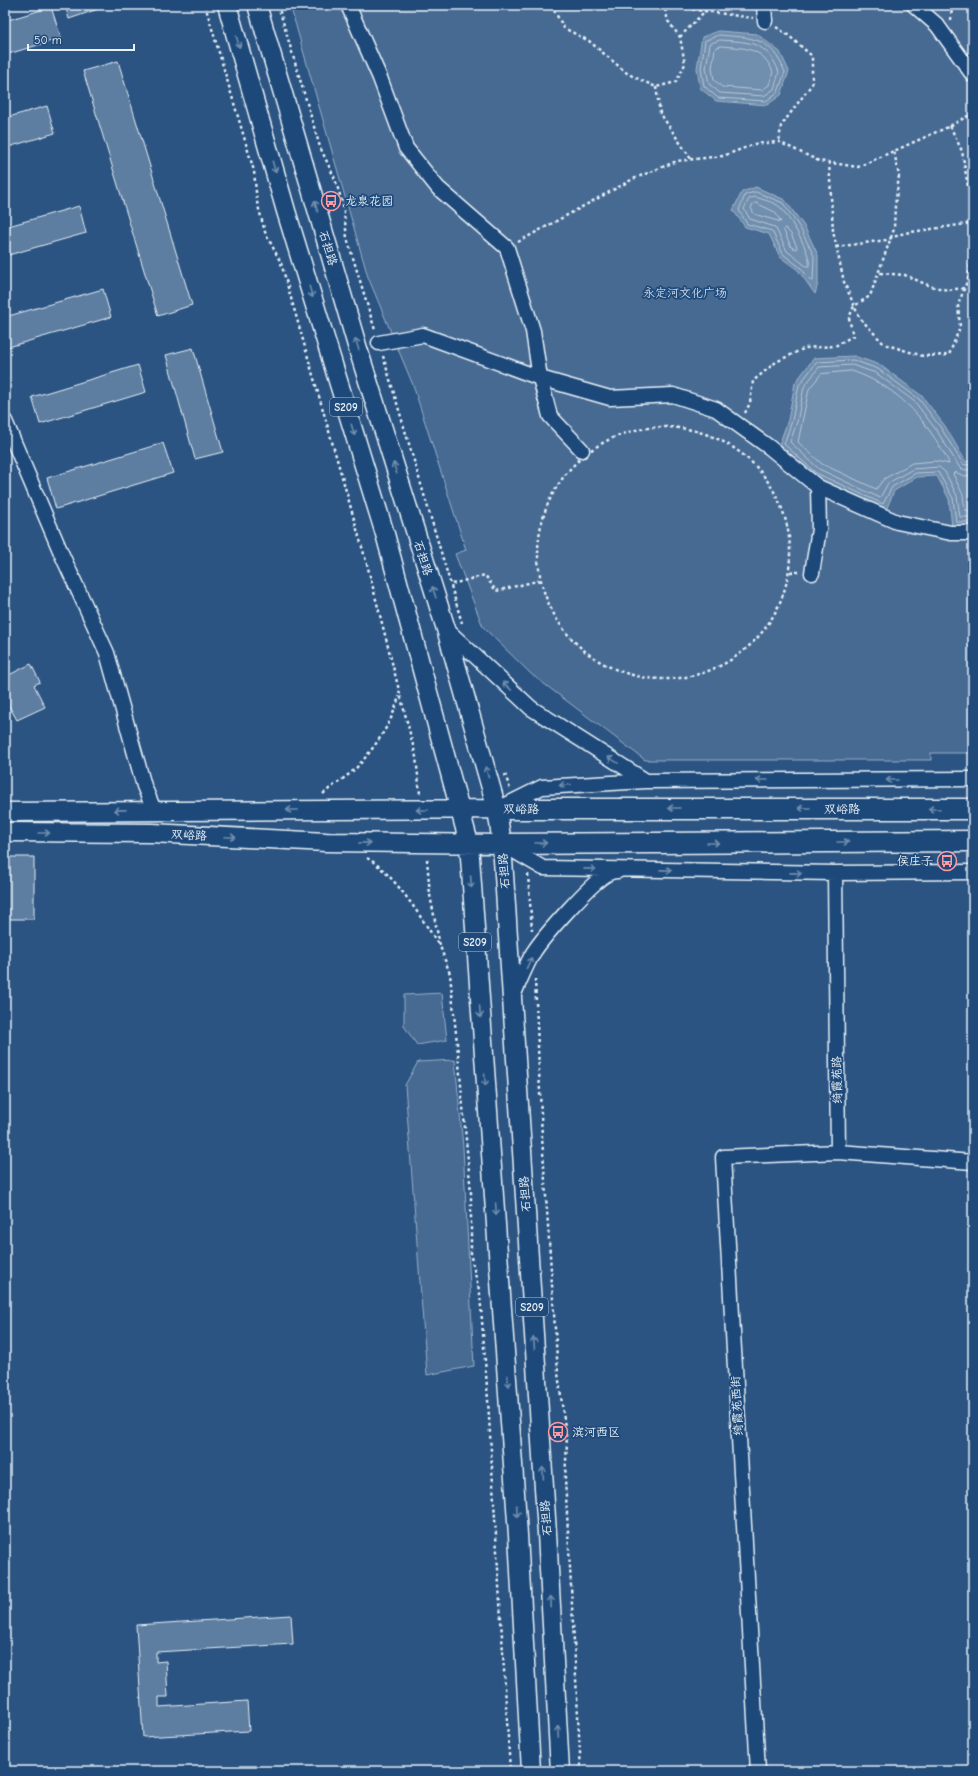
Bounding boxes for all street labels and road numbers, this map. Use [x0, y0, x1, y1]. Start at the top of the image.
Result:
street label: 石担路 [316, 229, 340, 267]
road number: S209 [330, 398, 362, 416]
street label: 石担路 [411, 539, 435, 577]
street label: 双峪路 [503, 802, 539, 816]
street label: 双峪路 [824, 802, 860, 816]
street label: 双峪路 [171, 827, 207, 843]
street label: 石担路 [496, 853, 512, 889]
road number: S209 [459, 933, 491, 951]
street label: 绮霞苑路 [830, 1056, 844, 1104]
street label: 石担路 [517, 1176, 533, 1212]
road number: S209 [516, 1298, 548, 1316]
street label: 绮霞苑西街 [728, 1376, 746, 1436]
street label: 石担路 [538, 1500, 554, 1536]

